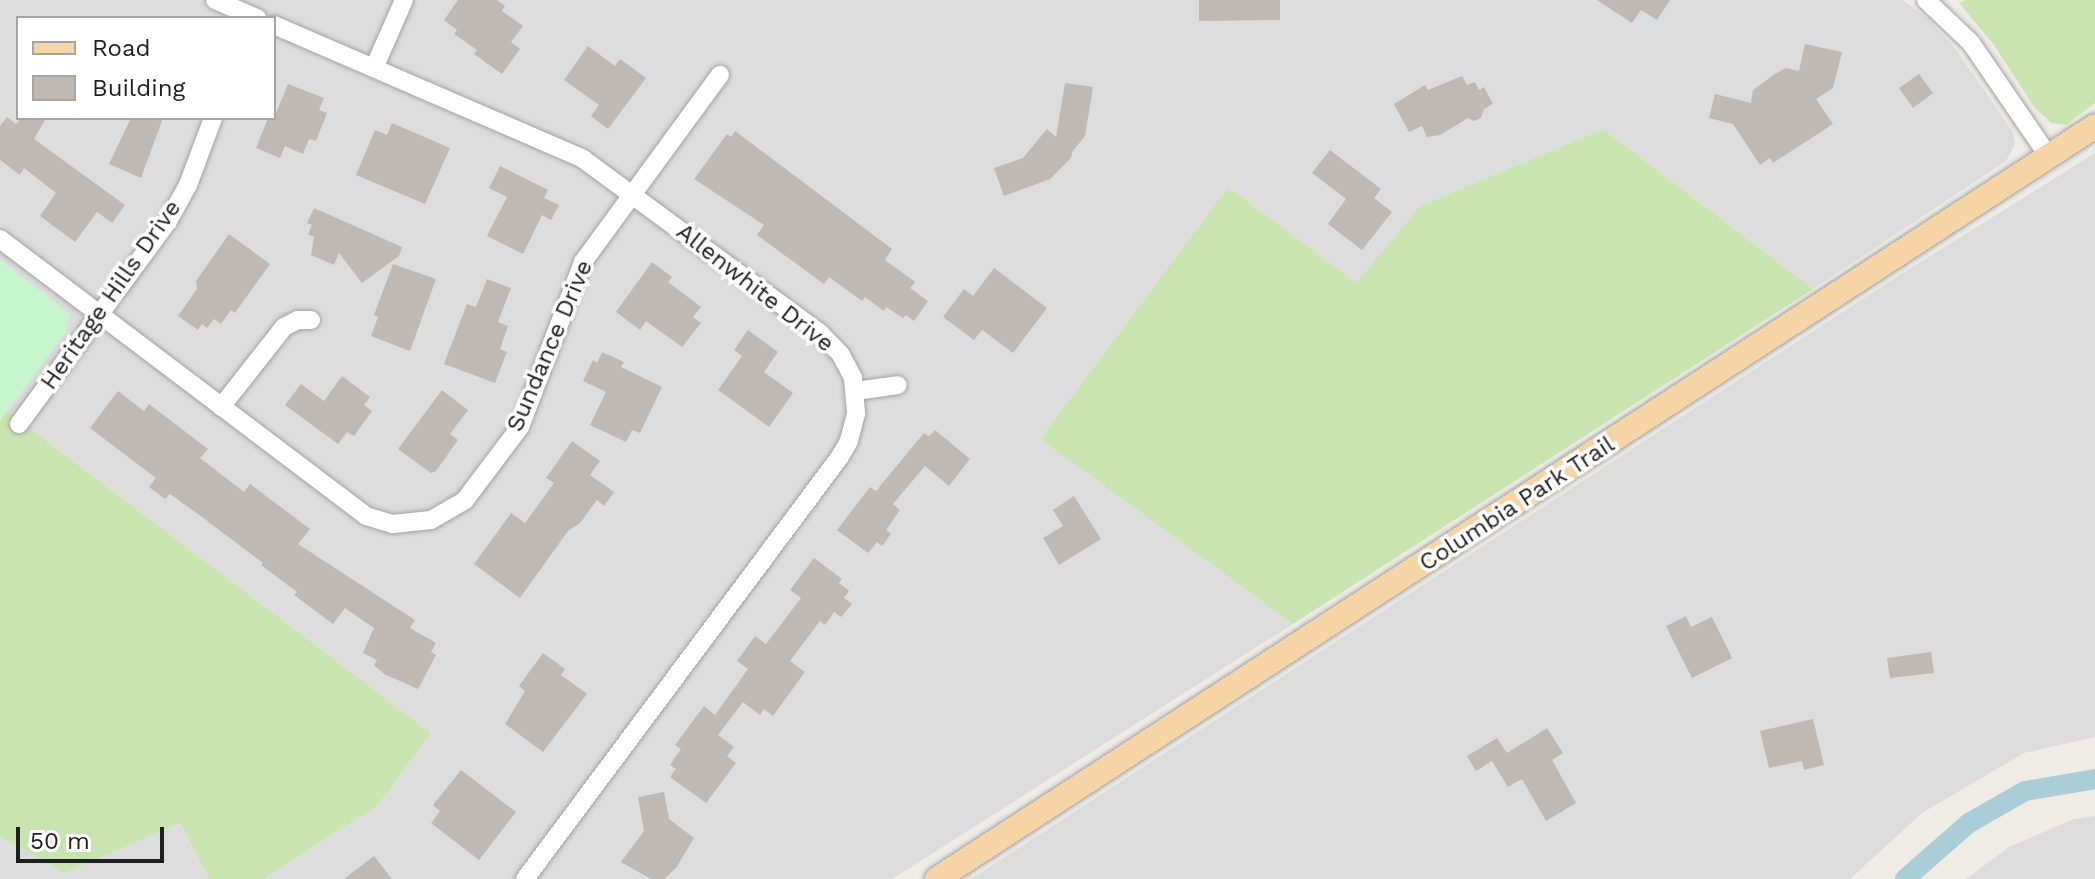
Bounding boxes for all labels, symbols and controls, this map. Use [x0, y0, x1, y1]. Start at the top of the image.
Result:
legend [16, 16, 276, 120]
text: Road [92, 34, 151, 62]
text: Building [92, 74, 185, 102]
street label: Heritage Hills Drive [35, 195, 187, 395]
street label: Allenwhite Drive [670, 218, 840, 358]
street label: Sundance Drive [501, 256, 599, 436]
street label: Columbia Park Trail [1413, 430, 1621, 578]
scale bar [20, 811, 168, 861]
text: 50 m [30, 827, 90, 855]

